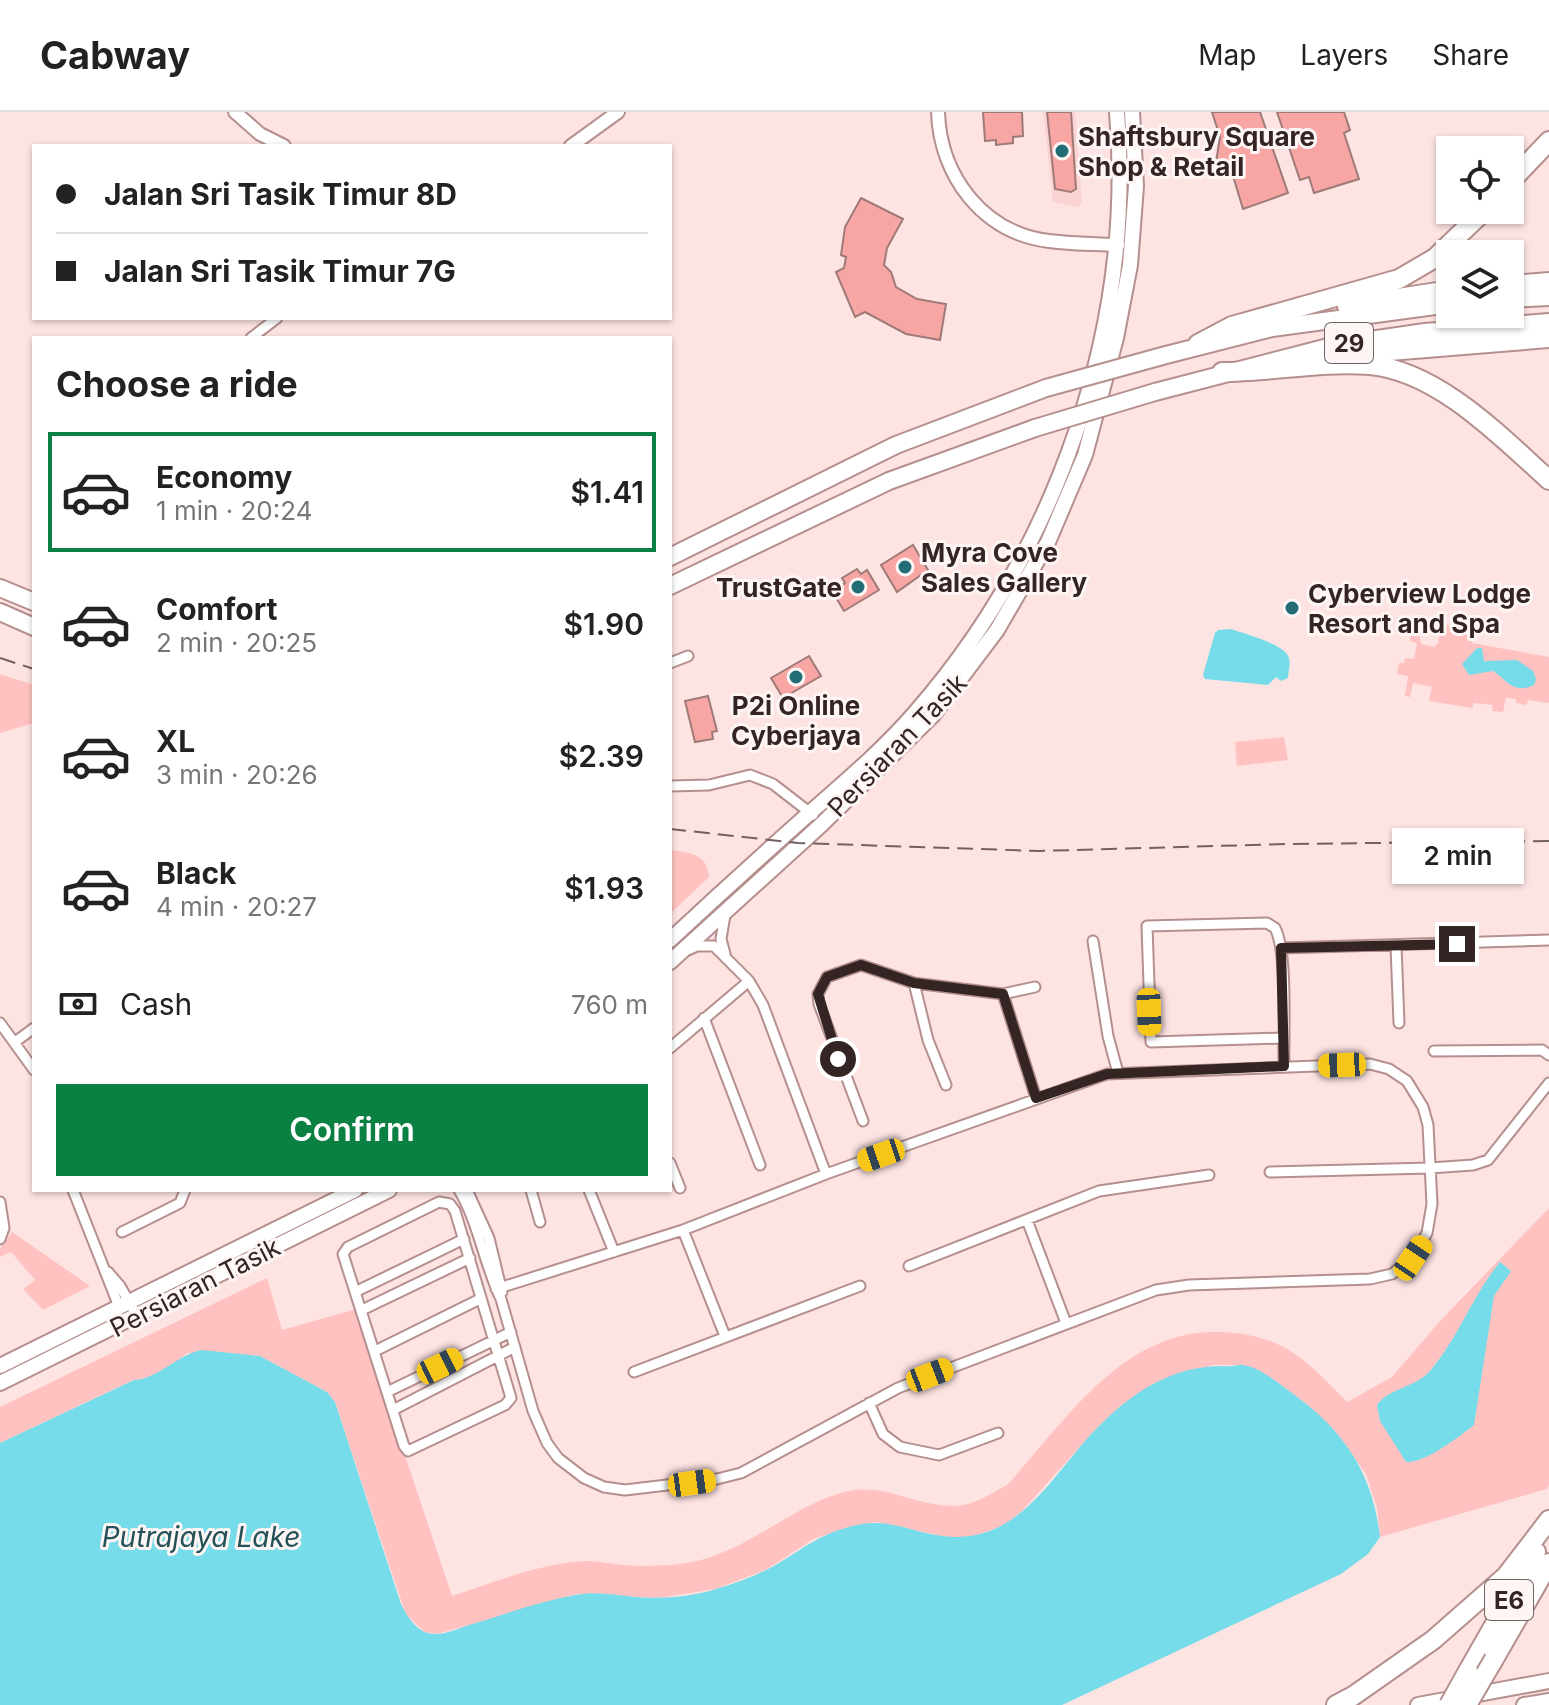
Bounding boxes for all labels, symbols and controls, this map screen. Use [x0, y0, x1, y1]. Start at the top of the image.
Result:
text: Cabway [40, 32, 190, 78]
text: Map [1198, 38, 1256, 72]
text: Layers [1300, 38, 1388, 72]
text: Share [1432, 38, 1509, 72]
place label: Shaftsbury Square Shop & Retail [1078, 121, 1315, 182]
map controls [1436, 136, 1524, 328]
button: locate [1436, 136, 1524, 224]
marker: Shaftsbury Square Shop & Retail [1053, 142, 1071, 160]
text: Jalan Sri Tasik Timur 8D [104, 176, 457, 212]
button: layers [1436, 240, 1524, 328]
text: Jalan Sri Tasik Timur 7G [104, 253, 456, 289]
road number: 29 [1325, 323, 1373, 363]
text: Choose a ride [56, 362, 298, 406]
icon: car [60, 456, 132, 528]
text: Economy [156, 459, 292, 495]
text: $1.41 [571, 474, 644, 510]
text: 1 min · 20:24 [156, 495, 312, 526]
place label: Myra Cove Sales Gallery [921, 537, 1088, 598]
marker: Myra Cove Sales Gallery [896, 558, 914, 576]
place label: TrustGate [716, 572, 842, 603]
marker: TrustGate [849, 578, 867, 596]
place label: Cyberview Lodge Resort and Spa [1308, 578, 1531, 639]
icon: car [60, 588, 132, 660]
text: Comfort [156, 591, 277, 627]
marker: Cyberview Lodge Resort and Spa [1283, 599, 1301, 617]
text: $1.90 [564, 606, 644, 642]
text: 2 min · 20:25 [156, 627, 317, 658]
street label: Persiaran Tasik [821, 667, 973, 823]
marker: P2i Online Cyberjaya [787, 668, 805, 686]
place label: P2i Online Cyberjaya [731, 690, 861, 751]
icon: car [60, 720, 132, 792]
text: XL [156, 723, 195, 759]
text: $2.39 [559, 738, 644, 774]
text: 3 min · 20:26 [156, 759, 318, 790]
callout: 2 min [1391, 828, 1523, 884]
text: 2 min [1424, 840, 1492, 871]
icon: car [60, 852, 132, 924]
text: Black [156, 855, 236, 891]
text: $1.93 [564, 870, 644, 906]
text: 4 min · 20:27 [156, 891, 317, 922]
route end [1439, 926, 1475, 962]
icon: cash [56, 982, 100, 1026]
text: Cash [120, 986, 192, 1022]
car [1136, 988, 1162, 1036]
text: 760 m [571, 989, 648, 1020]
route start [820, 1041, 856, 1077]
car [1318, 1052, 1366, 1078]
button: Confirm [56, 1084, 648, 1176]
car [854, 1136, 908, 1174]
street label: Persiaran Tasik [105, 1231, 285, 1343]
car [1390, 1231, 1436, 1285]
car [413, 1345, 467, 1387]
car [903, 1355, 957, 1395]
car [667, 1468, 717, 1498]
water label: Putrajaya Lake [102, 1520, 300, 1554]
road number: E6 [1485, 1580, 1533, 1620]

